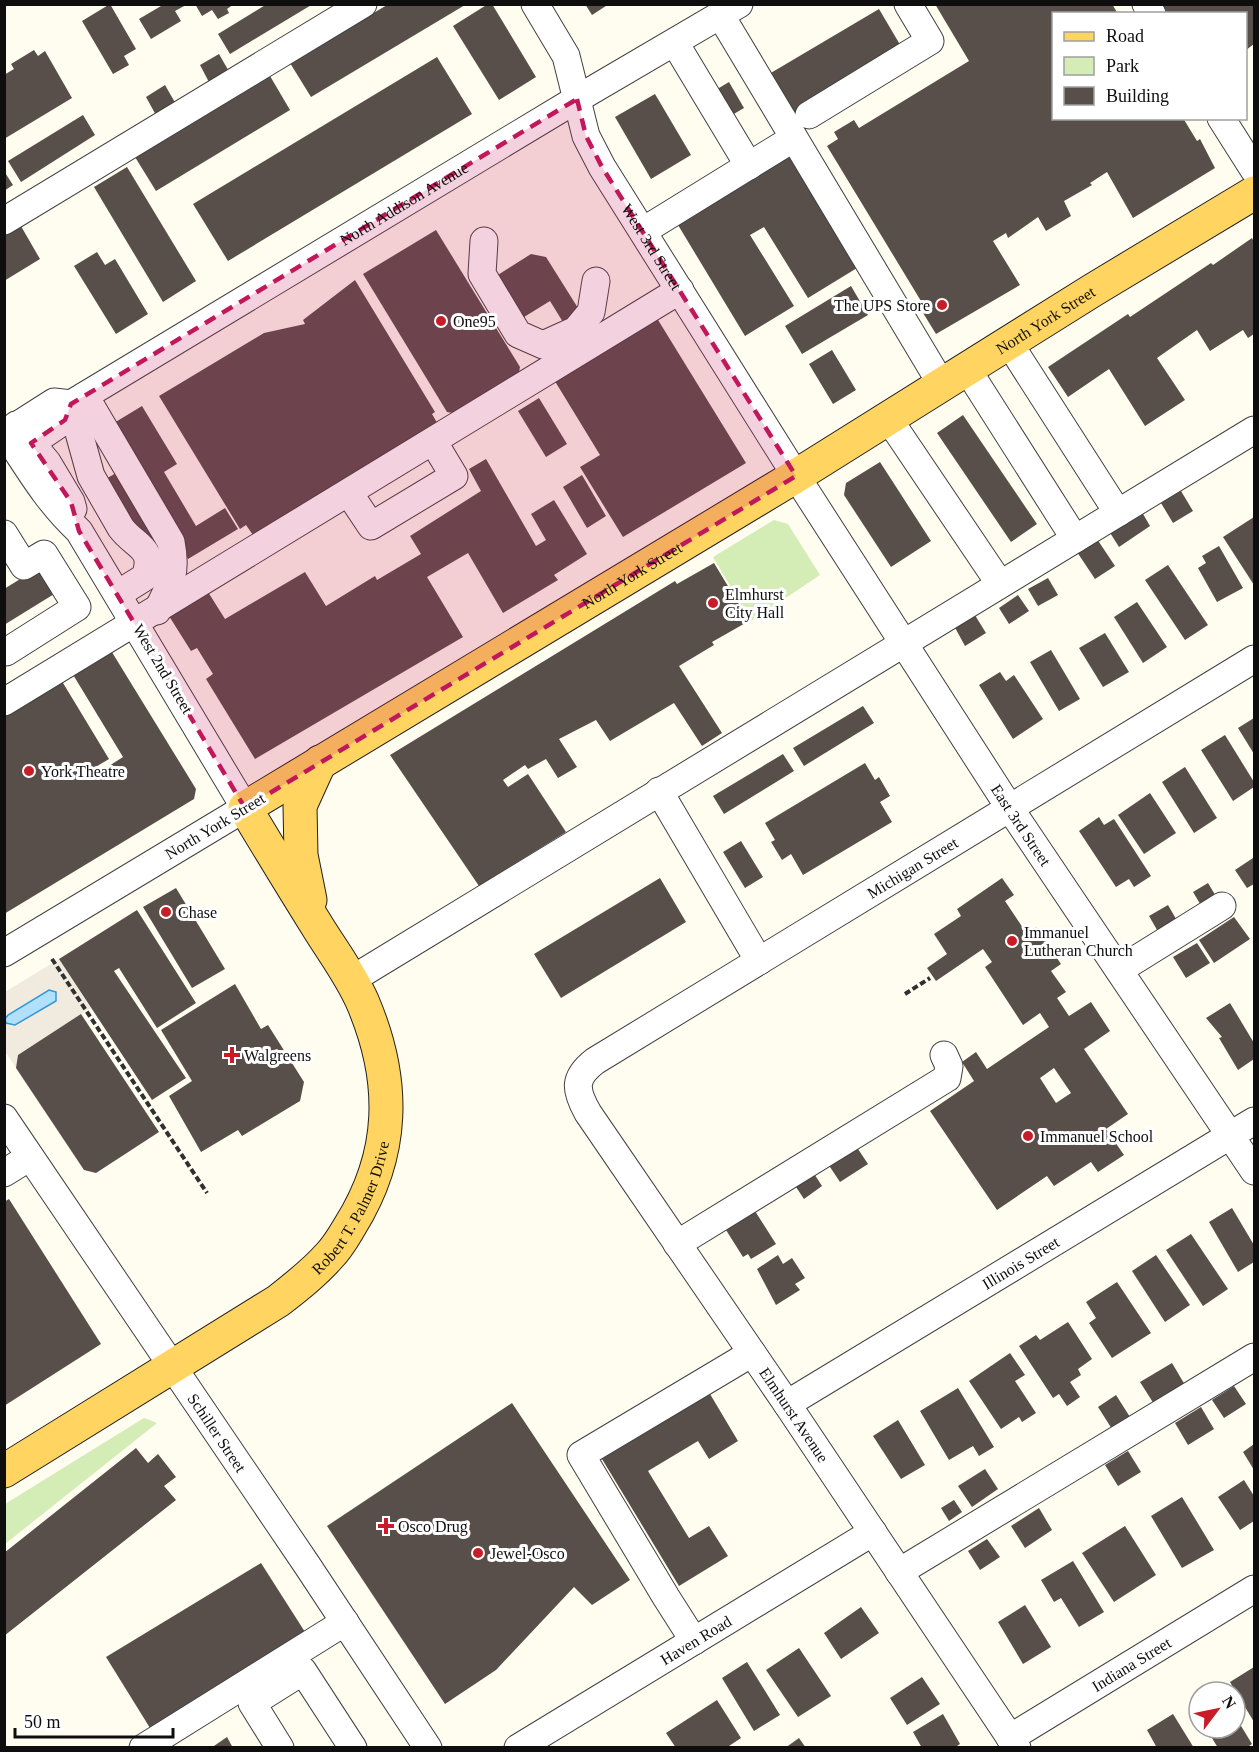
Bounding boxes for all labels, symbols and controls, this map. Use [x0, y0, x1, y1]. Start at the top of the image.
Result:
legend [1052, 12, 1247, 120]
text: Road [1106, 26, 1144, 46]
text: Park [1106, 56, 1139, 76]
text: Building [1106, 86, 1169, 106]
street label: North Addison Avenue [337, 158, 471, 249]
street label: West 3rd Street [619, 201, 686, 293]
street label: North York Street [993, 282, 1098, 357]
place label: The UPS Store [834, 297, 930, 314]
marker: The UPS Store [935, 298, 949, 312]
place label: One95 [453, 313, 496, 330]
marker: One95 [434, 314, 448, 328]
street label: North York Street [579, 538, 685, 612]
place label: Elmhurst City Hall [725, 586, 785, 622]
marker: Elmhurst City Hall [706, 596, 720, 610]
street label: West 2nd Street [130, 621, 197, 717]
place label: York Theatre [41, 763, 125, 780]
marker: York Theatre [22, 764, 36, 778]
street label: East 3rd Street [988, 781, 1055, 869]
street label: North York Street [162, 789, 268, 862]
street label: Michigan Street [864, 833, 961, 901]
place label: Chase [178, 904, 217, 921]
marker: Chase [159, 905, 173, 919]
place label: Immanuel Lutheran Church [1024, 924, 1133, 959]
marker: Immanuel Lutheran Church [1005, 934, 1019, 948]
place label: Walgreens [244, 1047, 311, 1065]
marker: Walgreens [225, 1048, 239, 1062]
place label: Immanuel School [1040, 1128, 1154, 1145]
marker: Immanuel School [1021, 1129, 1035, 1143]
street label: Robert T. Palmer Drive [308, 1140, 392, 1277]
street label: Illinois Street [979, 1232, 1062, 1292]
street label: Elmhurst Avenue [756, 1365, 832, 1465]
street label: Schiller Street [185, 1390, 250, 1476]
place label: Osco Drug [398, 1518, 468, 1536]
marker: Osco Drug [379, 1519, 393, 1533]
place label: Jewel-Osco [490, 1545, 565, 1562]
marker: Jewel-Osco [471, 1546, 485, 1560]
street label: Haven Road [657, 1612, 734, 1668]
street label: Indiana Street [1089, 1633, 1174, 1695]
north arrow [1187, 1680, 1247, 1740]
text: N [1219, 1693, 1240, 1712]
scale bar [15, 1701, 172, 1739]
text: 50 m [24, 1712, 61, 1732]

